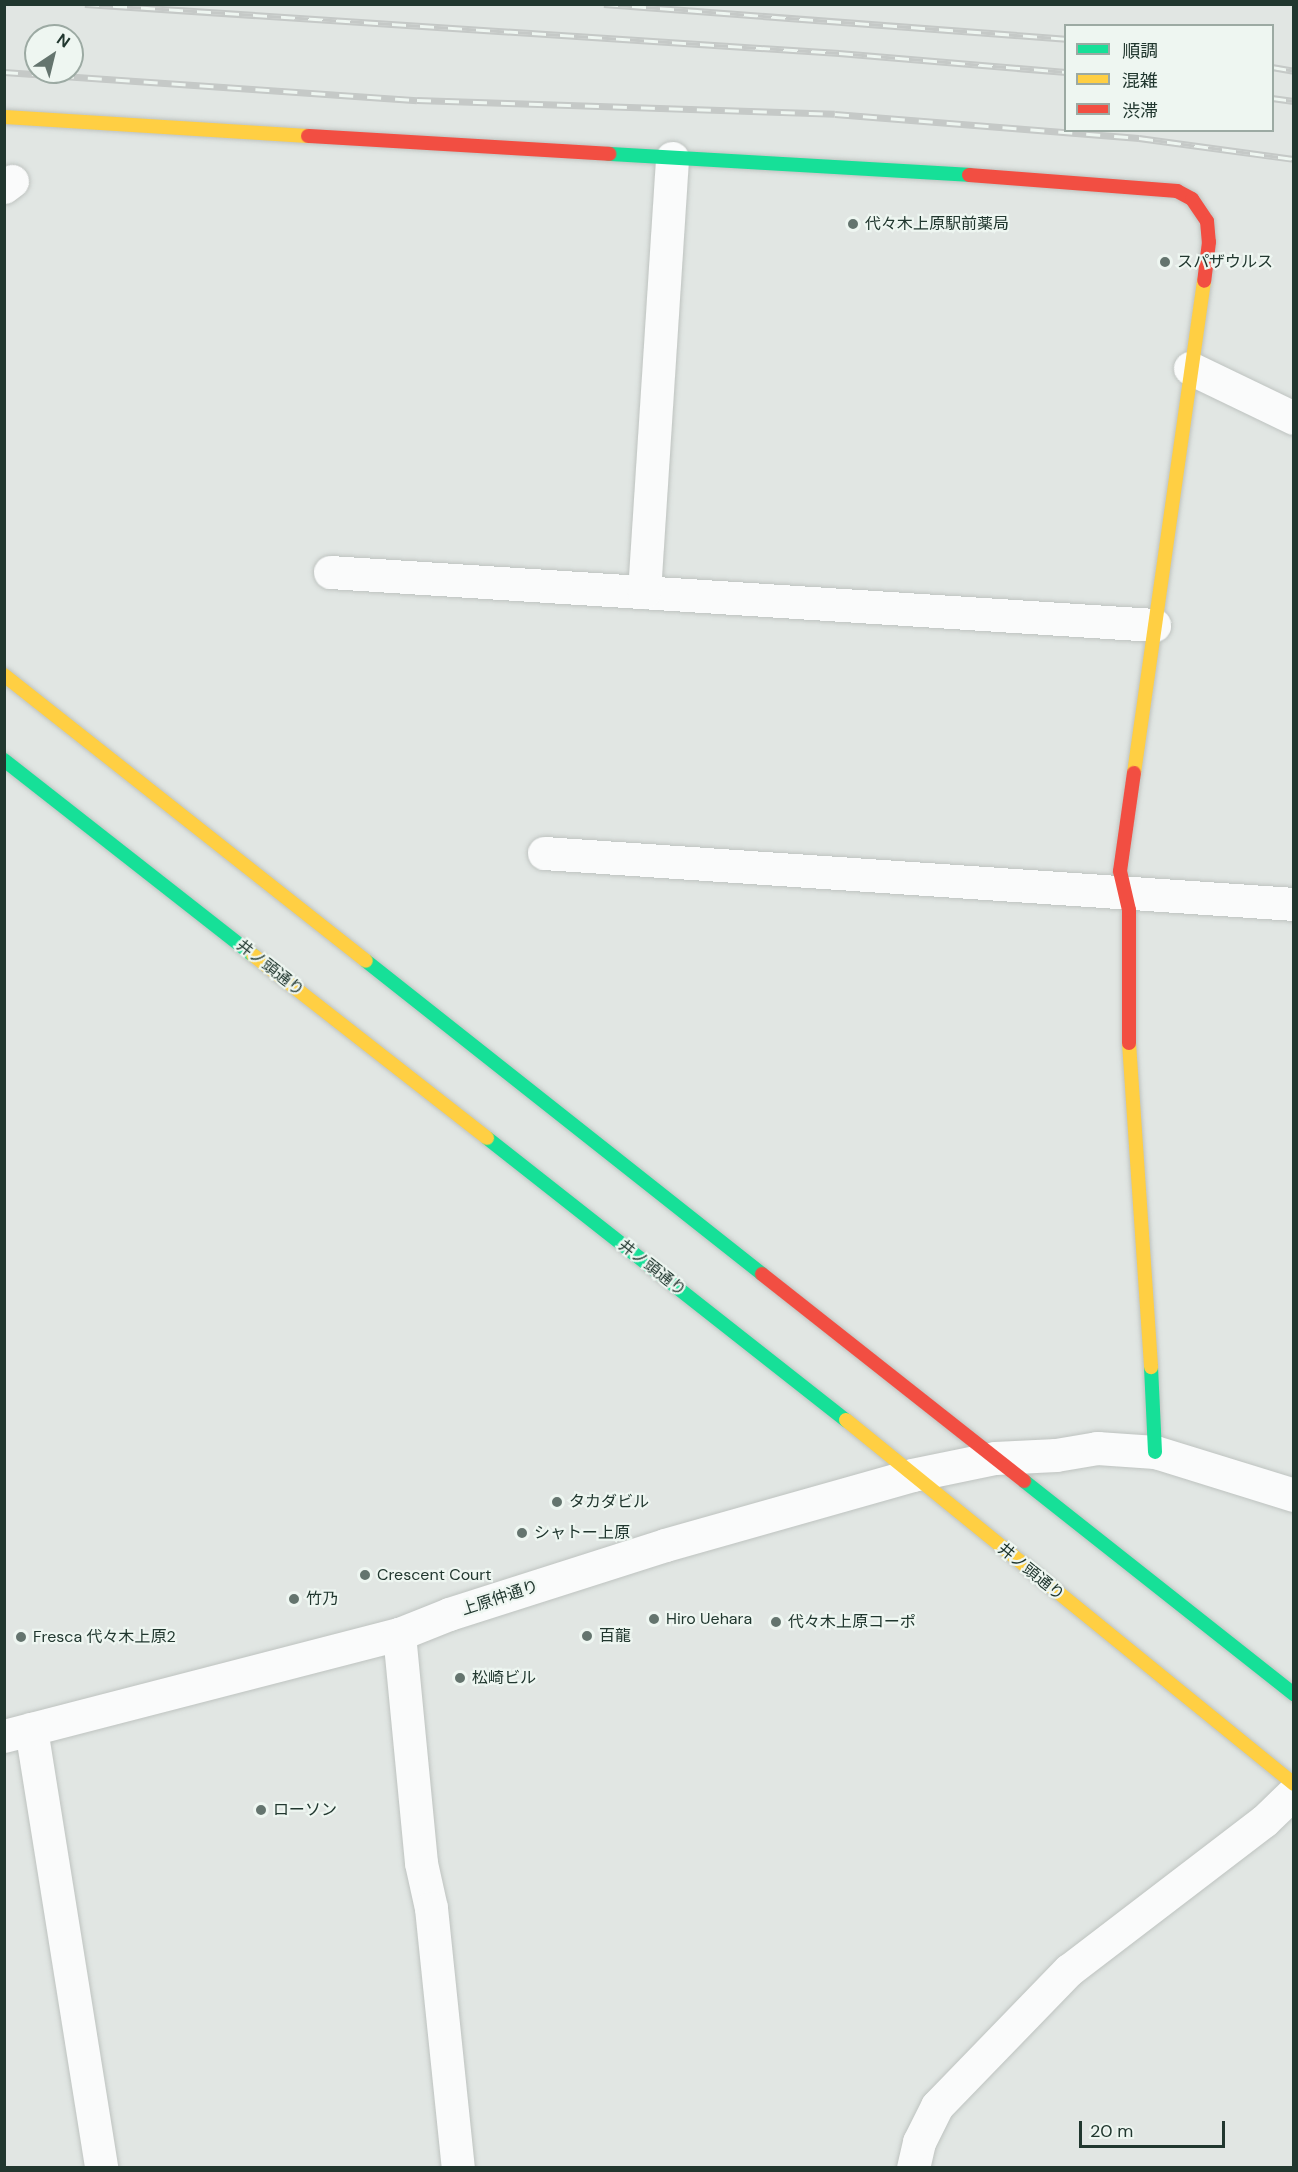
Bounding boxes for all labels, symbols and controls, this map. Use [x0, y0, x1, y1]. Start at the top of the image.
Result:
north arrow [24, 24, 84, 84]
legend [1064, 24, 1274, 132]
text: N [53, 29, 74, 52]
text: 順調 [1122, 39, 1158, 63]
text: 混雑 [1122, 69, 1158, 93]
text: 渋滞 [1122, 99, 1158, 123]
place label: 代々木上原駅前薬局 [865, 214, 1009, 234]
marker: 代々木上原駅前薬局 [846, 217, 860, 231]
place label: スパザウルス [1177, 252, 1273, 272]
marker: スパザウルス [1158, 255, 1172, 269]
street label: 井ノ頭通り [233, 936, 307, 1000]
street label: 井ノ頭通り [615, 1236, 689, 1300]
place label: タカダビル [569, 1492, 649, 1512]
marker: タカダビル [550, 1495, 564, 1509]
place label: シャトー上原 [534, 1523, 630, 1543]
marker: シャトー上原 [515, 1526, 529, 1540]
street label: 井ノ頭通り [994, 1539, 1068, 1605]
place label: Crescent Court [377, 1565, 491, 1585]
marker: Crescent Court [358, 1568, 372, 1582]
street label: 上原仲通り [459, 1577, 541, 1619]
place label: 竹乃 [306, 1589, 338, 1609]
marker: 竹乃 [287, 1592, 301, 1606]
place label: Hiro Uehara [666, 1609, 752, 1629]
marker: Hiro Uehara [647, 1612, 661, 1626]
place label: 代々木上原コーポ [788, 1612, 916, 1632]
marker: 代々木上原コーポ [769, 1615, 783, 1629]
place label: 百龍 [599, 1626, 631, 1646]
place label: Fresca 代々木上原2 [33, 1627, 176, 1647]
marker: 百龍 [580, 1629, 594, 1643]
marker: Fresca 代々木上原2 [14, 1630, 28, 1644]
place label: 松崎ビル [472, 1668, 536, 1688]
marker: 松崎ビル [453, 1671, 467, 1685]
place label: ローソン [273, 1800, 337, 1820]
marker: ローソン [254, 1803, 268, 1817]
scale bar [1082, 2109, 1228, 2147]
text: 20 m [1090, 2119, 1133, 2143]

